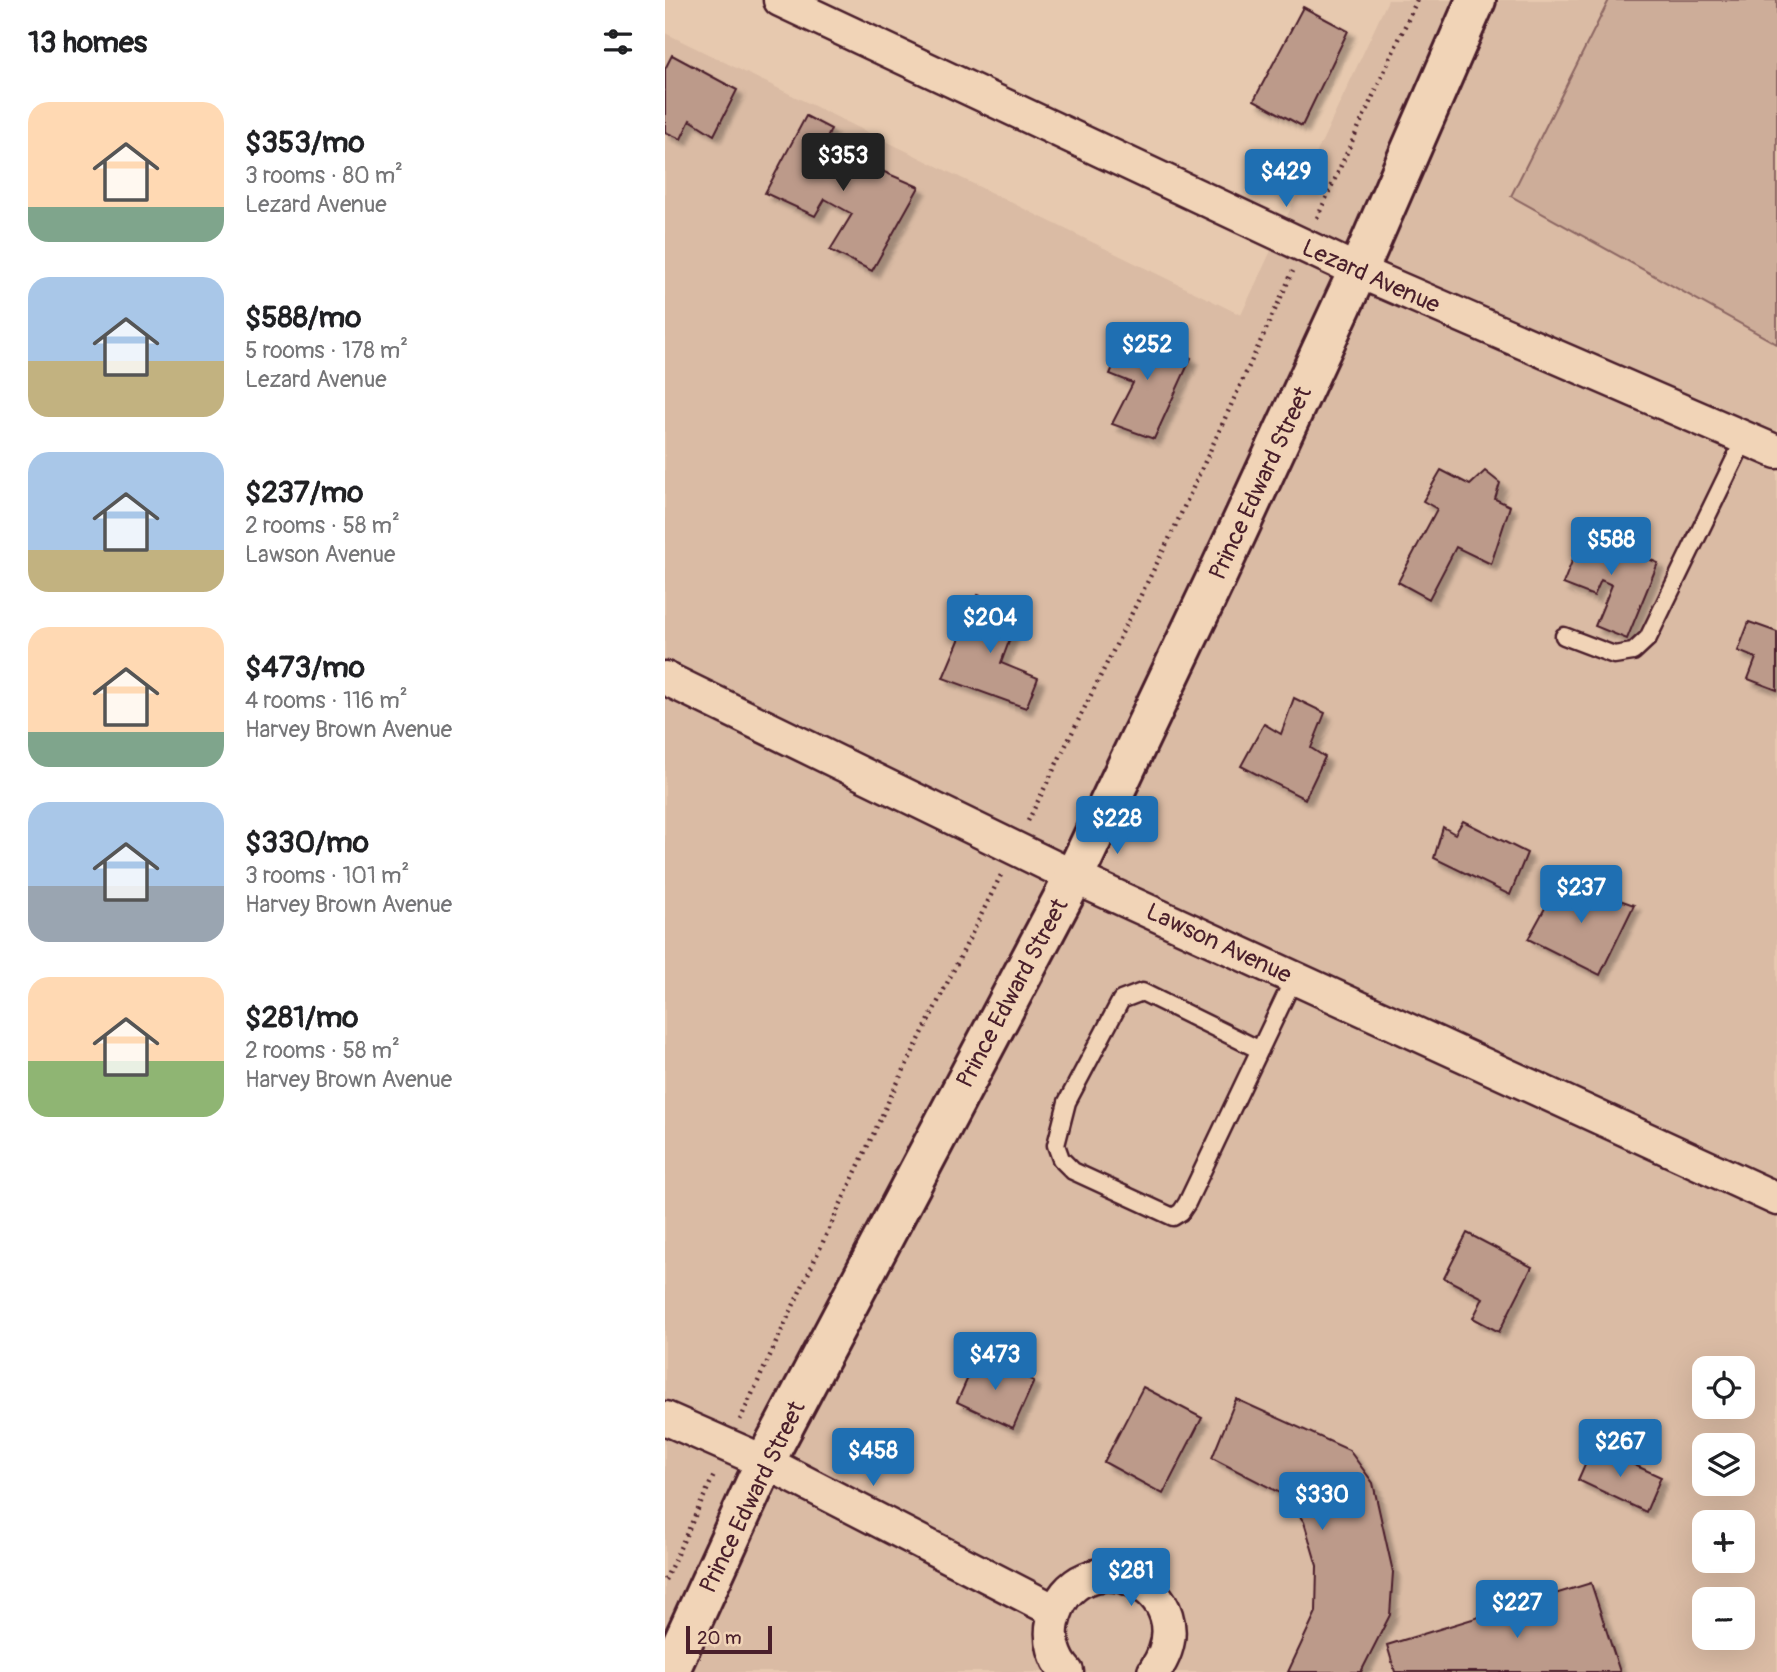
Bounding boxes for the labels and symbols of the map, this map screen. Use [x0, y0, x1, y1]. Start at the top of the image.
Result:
pin: $353 [802, 134, 884, 193]
pin: $429 [1245, 150, 1327, 209]
street label: Lezard Avenue [1297, 233, 1444, 320]
pin: $252 [1106, 322, 1188, 382]
street label: Prince Edward Street [1203, 382, 1318, 584]
pin: $588 [1570, 518, 1652, 577]
pin: $204 [949, 596, 1031, 655]
pin: $228 [1076, 796, 1158, 856]
pin: $237 [1540, 866, 1622, 925]
street label: Prince Edward Street [950, 893, 1075, 1093]
street label: Lawson Avenue [1142, 897, 1296, 990]
pin: $473 [954, 1332, 1036, 1392]
street label: Prince Edward Street [693, 1396, 812, 1598]
pin: $267 [1579, 1420, 1661, 1479]
pin: $458 [832, 1428, 914, 1488]
pin: $330 [1281, 1472, 1363, 1532]
pin: $281 [1090, 1548, 1172, 1608]
pin: $227 [1476, 1580, 1558, 1640]
scale bar [686, 1623, 772, 1655]

